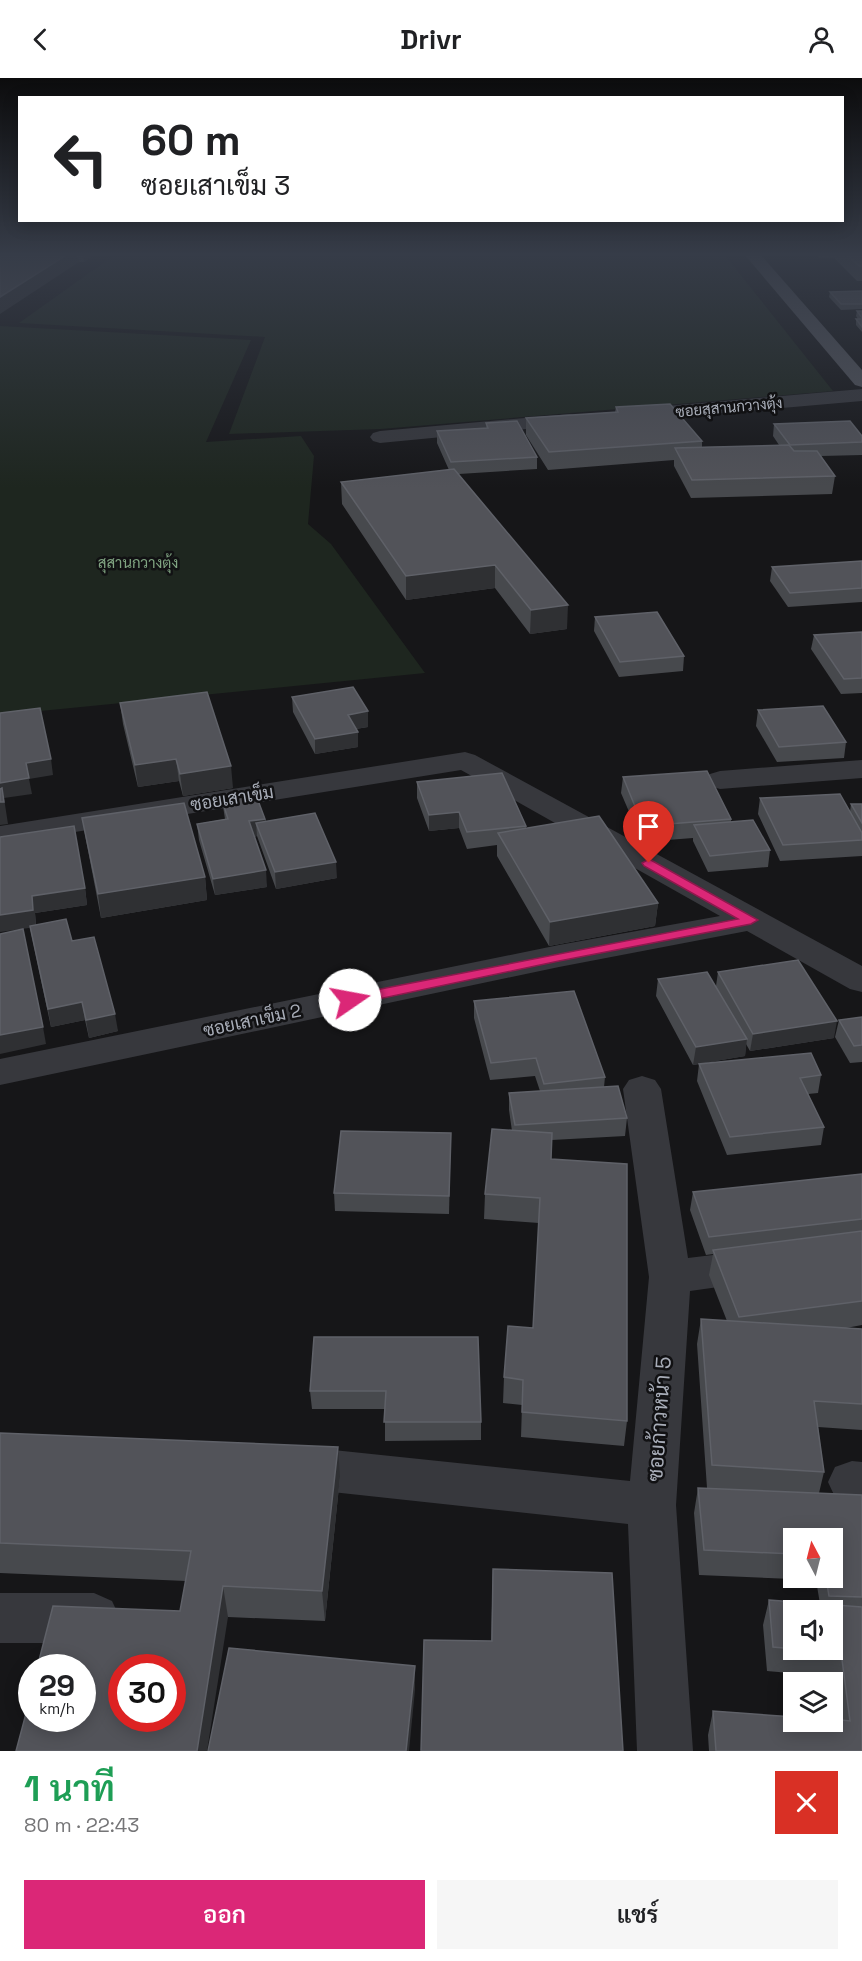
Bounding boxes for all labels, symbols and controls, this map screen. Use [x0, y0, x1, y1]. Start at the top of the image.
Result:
text: Drivr [400, 22, 462, 57]
icon: back [24, 23, 57, 56]
icon: person [805, 23, 838, 56]
text: 60 m [141, 114, 241, 167]
icon: left [42, 120, 120, 198]
text: ซอยเสาเข็ม 3 [141, 168, 290, 203]
street label: ซอยสุสานกวางตุ้ง [675, 393, 783, 423]
park label: สุสานกวางตุ้ง [98, 553, 178, 574]
street label: ซอยเสาเข็ม [188, 778, 275, 816]
pin [623, 801, 674, 863]
icon: arrive [632, 810, 665, 843]
position arrow [318, 968, 382, 1032]
street label: ซอยเสาเข็ม 2 [201, 996, 303, 1042]
street label: ซอยก้าวหน้า 5 [641, 1356, 677, 1482]
north arrow [783, 1528, 843, 1588]
map controls [783, 1528, 843, 1732]
button: sound [783, 1600, 843, 1660]
speed limit sign: 30 [108, 1654, 186, 1732]
text: 29 [39, 1666, 75, 1705]
button: layers [783, 1672, 843, 1732]
text: km/h [39, 1699, 75, 1718]
text: 1 นาที [24, 1766, 115, 1812]
button: close [775, 1771, 838, 1834]
text: 80 m · 22:43 [24, 1812, 139, 1838]
button: ออก [24, 1880, 425, 1949]
button: แชร์ [437, 1880, 838, 1949]

